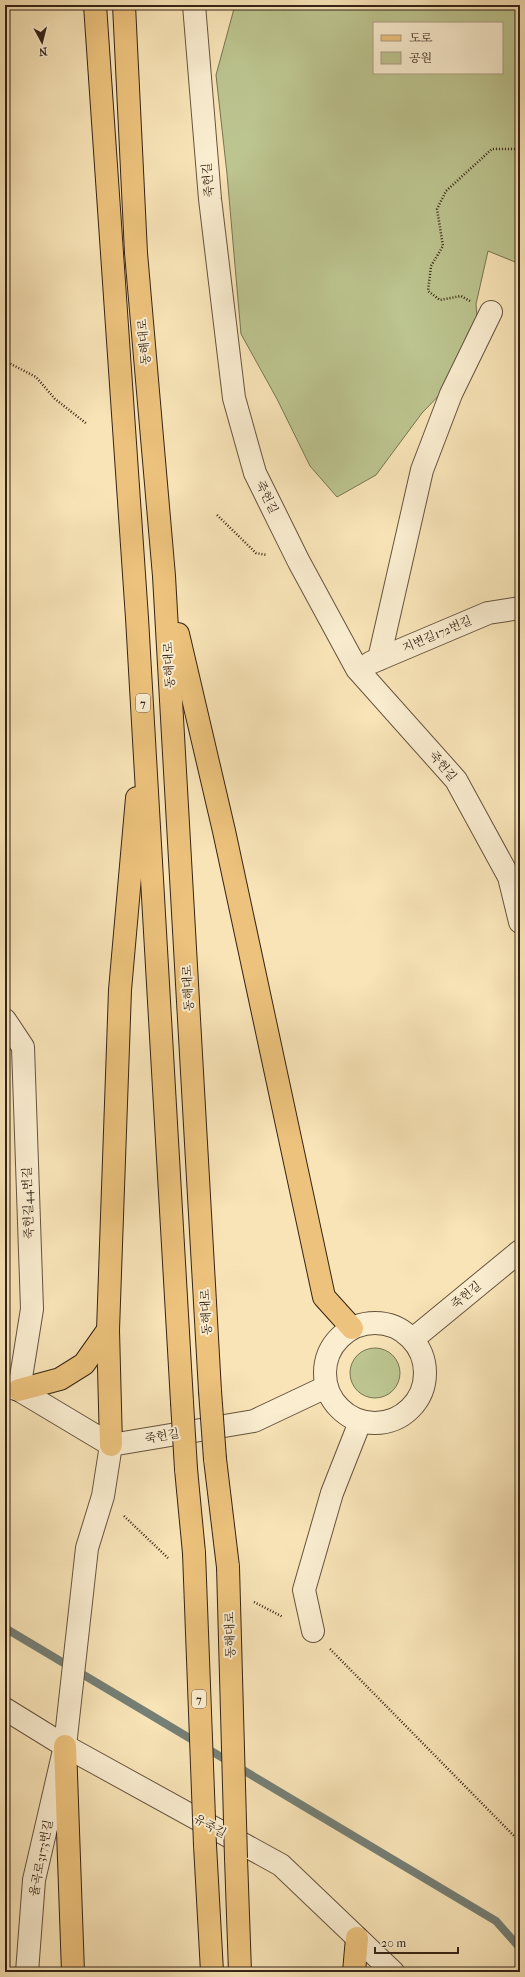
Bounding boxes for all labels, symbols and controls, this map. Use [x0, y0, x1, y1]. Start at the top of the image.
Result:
north arrow [22, 22, 62, 62]
legend [373, 22, 503, 74]
text: 도로 [409, 31, 433, 45]
text: N [38, 44, 48, 58]
text: 공원 [409, 51, 432, 65]
street label: 죽헌길 [200, 162, 216, 198]
street label: 동해대로 [135, 318, 153, 366]
street label: 죽헌길 [253, 478, 281, 516]
street label: 지변길172번길 [400, 613, 474, 655]
street label: 동해대로 [161, 641, 177, 689]
road number: 7 [136, 694, 150, 712]
street label: 죽헌길 [426, 748, 460, 784]
street label: 동해대로 [180, 964, 196, 1012]
street label: 죽헌길44번길 [20, 1167, 36, 1239]
street label: 죽헌길 [448, 1278, 484, 1312]
street label: 동해대로 [198, 1288, 214, 1336]
street label: 죽헌길 [144, 1426, 180, 1446]
street label: 동해대로 [223, 1611, 237, 1658]
road number: 7 [192, 1690, 206, 1708]
street label: 유죽길 [191, 1811, 229, 1841]
street label: 율곡로3173번길 [27, 1818, 55, 1898]
scale bar [375, 1929, 458, 1955]
text: 20 m [381, 1936, 406, 1950]

